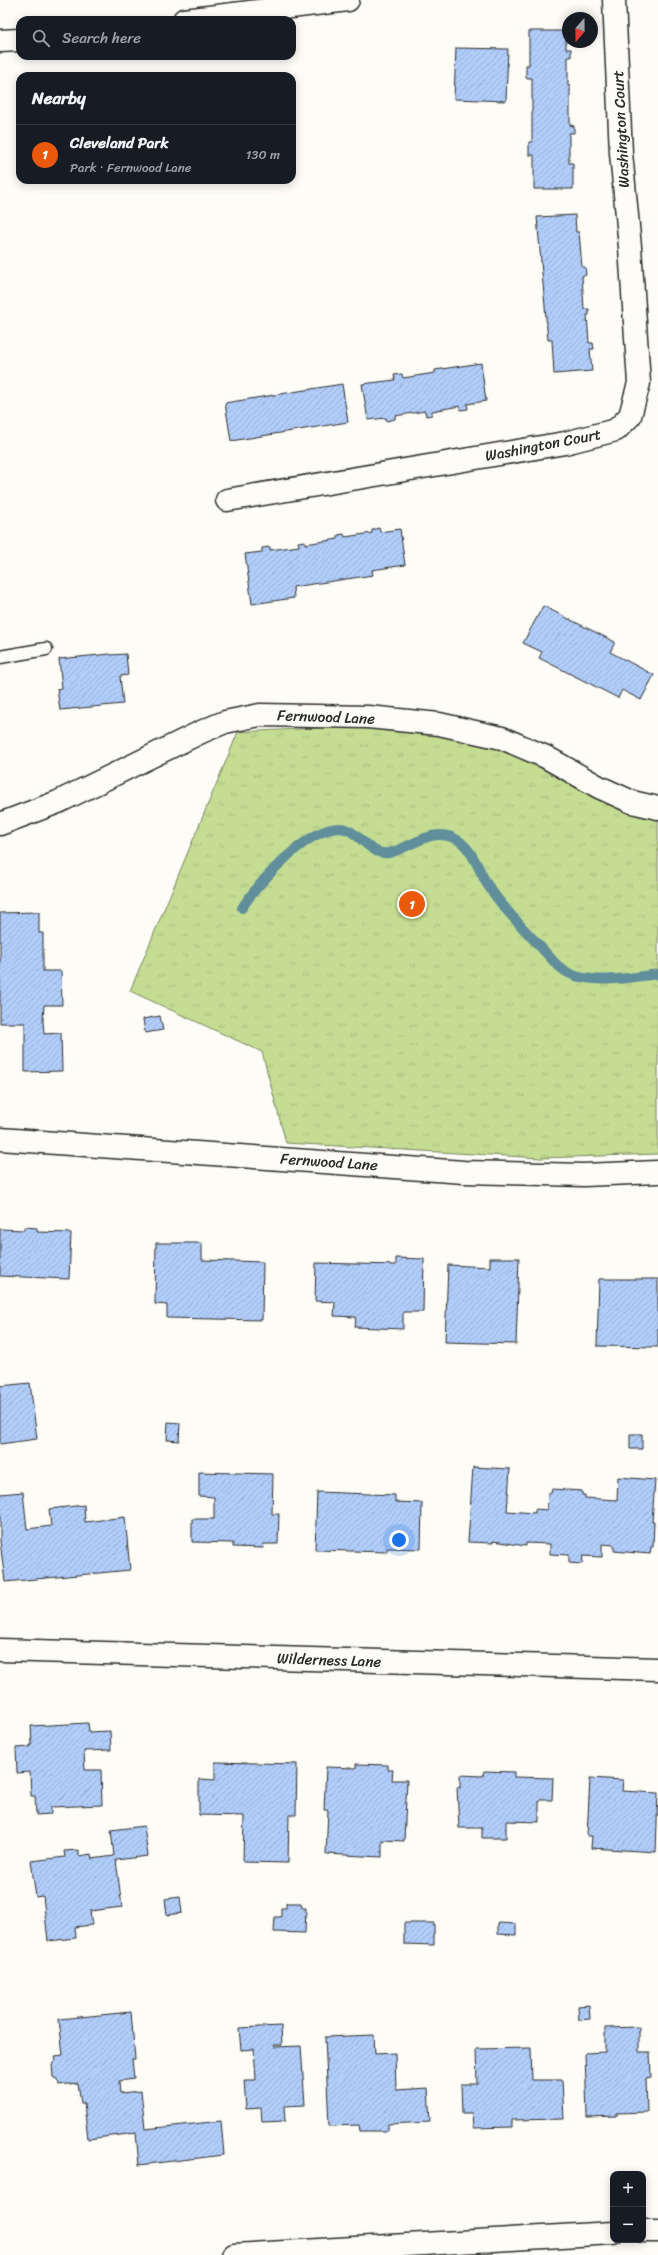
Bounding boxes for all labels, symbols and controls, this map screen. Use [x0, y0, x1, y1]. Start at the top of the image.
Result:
north arrow [562, 12, 598, 48]
search box [16, 16, 296, 60]
text: Search here [62, 25, 141, 51]
icon: search [30, 27, 52, 49]
street label: Washington Court [605, 69, 637, 188]
text: Nearby [32, 83, 86, 113]
text: Cleveland Park [70, 130, 168, 156]
text: 1 [42, 143, 48, 166]
text: 130 m [246, 143, 280, 166]
text: Park · Fernwood Lane [70, 156, 191, 179]
street label: Washington Court [483, 421, 604, 469]
street label: Fernwood Lane [277, 702, 376, 732]
pin: 1 [399, 889, 425, 919]
street label: Fernwood Lane [279, 1146, 379, 1178]
your location [389, 1530, 409, 1550]
street label: Wilderness Lane [276, 1645, 382, 1675]
map controls [610, 2171, 646, 2243]
button: + [610, 2171, 646, 2207]
button: − [610, 2207, 646, 2243]

